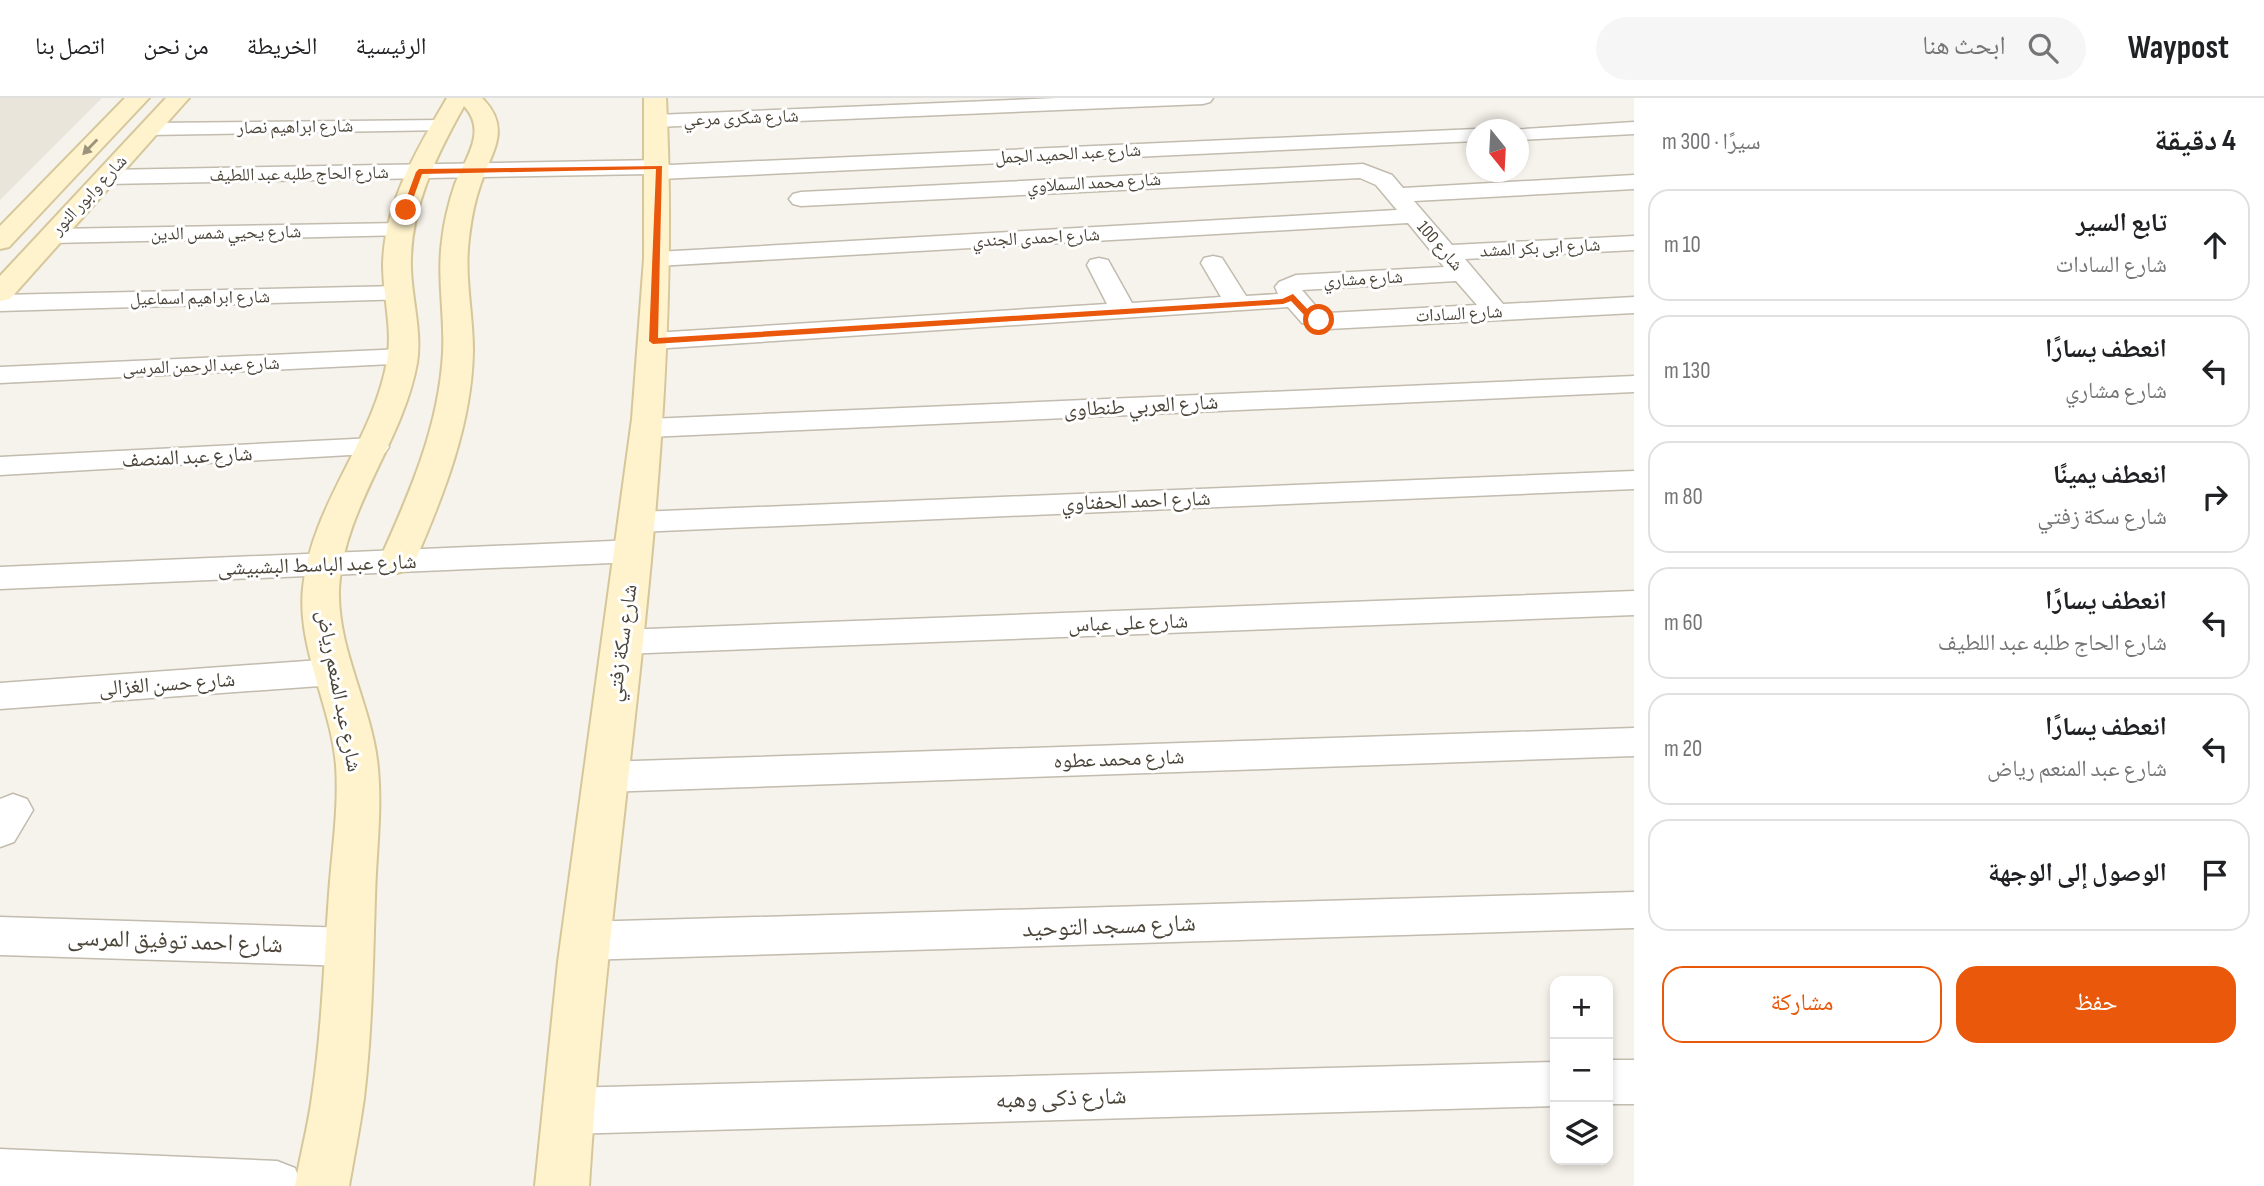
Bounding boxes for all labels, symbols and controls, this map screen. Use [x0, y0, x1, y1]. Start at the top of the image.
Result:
search box [1596, 17, 2086, 80]
text: Waypost [2128, 28, 2229, 68]
icon: search [2024, 29, 2062, 67]
text: ابحث هنا [1922, 31, 2006, 62]
text: اتصل بنا [35, 32, 105, 61]
text: من نحن [143, 32, 209, 61]
text: الخريطة [247, 32, 317, 61]
text: الرئيسية [355, 32, 427, 61]
street label: شارع شكرى مرعي [683, 105, 799, 134]
street label: شارع ابراهيم نصار [236, 115, 353, 140]
north arrow [1466, 119, 1529, 182]
text: 4 دقيقة [2154, 123, 2236, 159]
text: سيرًا · 300 m [1662, 128, 1761, 156]
one-way arrow [83, 138, 99, 155]
street label: شارع عبد الحميد الجمل [994, 140, 1142, 168]
street label: شارع وابور النور [46, 151, 131, 240]
street label: شارع الحاج طلبه عبد اللطيف [209, 162, 389, 187]
street label: شارع محمد السملاوي [1026, 169, 1162, 201]
route end [390, 194, 421, 225]
text: تابع السير [2076, 208, 2167, 239]
street label: شارع 100 [1413, 217, 1467, 275]
street label: شارع يحيي شمس الدين [150, 221, 302, 248]
street label: شارع احمدى الجندي [972, 224, 1101, 255]
icon: ahead [2196, 226, 2234, 264]
text: 10 m [1664, 231, 1701, 259]
street label: شارع ابى بكر المشد [1479, 234, 1601, 262]
text: شارع السادات [2055, 251, 2167, 279]
street label: شارع مشاري [1323, 266, 1404, 295]
street label: شارع ابراهيم اسماعيل [130, 286, 270, 311]
street label: شارع السادات [1415, 301, 1503, 327]
route start [1303, 304, 1334, 335]
text: انعطف يسارًا [2045, 334, 2167, 365]
icon: left [2196, 352, 2234, 390]
street label: شارع عبد الرحمن المرسى [122, 353, 280, 379]
text: 130 m [1664, 357, 1710, 385]
text: شارع مشاري [2065, 377, 2167, 405]
street label: شارع العربي طنطاوى [1063, 389, 1219, 426]
street label: شارع عبد المنصف [121, 441, 253, 473]
text: انعطف يمينًا [2053, 460, 2167, 491]
icon: right [2196, 478, 2234, 516]
text: 80 m [1664, 483, 1703, 511]
street label: شارع احمد الحفناوي [1061, 486, 1211, 519]
text: شارع سكة زفتي [2037, 503, 2167, 531]
street label: شارع عبد الباسط البشبيشى [217, 549, 417, 581]
street label: شارع سكة زفتي [601, 583, 646, 704]
text: انعطف يسارًا [2045, 586, 2167, 617]
icon: left [2196, 604, 2234, 642]
street label: شارع عبد المنعم رياض [310, 608, 367, 774]
street label: شارع على عباس [1068, 608, 1188, 638]
text: 60 m [1664, 609, 1703, 637]
text: شارع الحاج طلبه عبد اللطيف [1938, 629, 2167, 657]
street label: شارع حسن الغزالى [98, 667, 236, 701]
text: انعطف يسارًا [2045, 712, 2167, 743]
icon: left [2196, 730, 2234, 768]
text: 20 m [1664, 735, 1702, 763]
street label: شارع محمد عطوه [1053, 744, 1185, 774]
text: شارع عبد المنعم رياض [1987, 755, 2167, 783]
icon: arrive [2196, 856, 2234, 894]
text: الوصول إلى الوجهة [1988, 858, 2167, 889]
street label: شارع مسجد التوحيد [1022, 908, 1196, 944]
street label: شارع احمد توفيق المرسى [67, 923, 283, 959]
button: مشاركة [1662, 966, 1942, 1043]
button: حفظ [1956, 966, 2236, 1043]
map controls [1550, 976, 1613, 1165]
button: + [1550, 976, 1613, 1039]
button: − [1550, 1039, 1613, 1102]
street label: شارع ذكى وهبه [995, 1081, 1127, 1115]
button: layers [1550, 1102, 1613, 1165]

